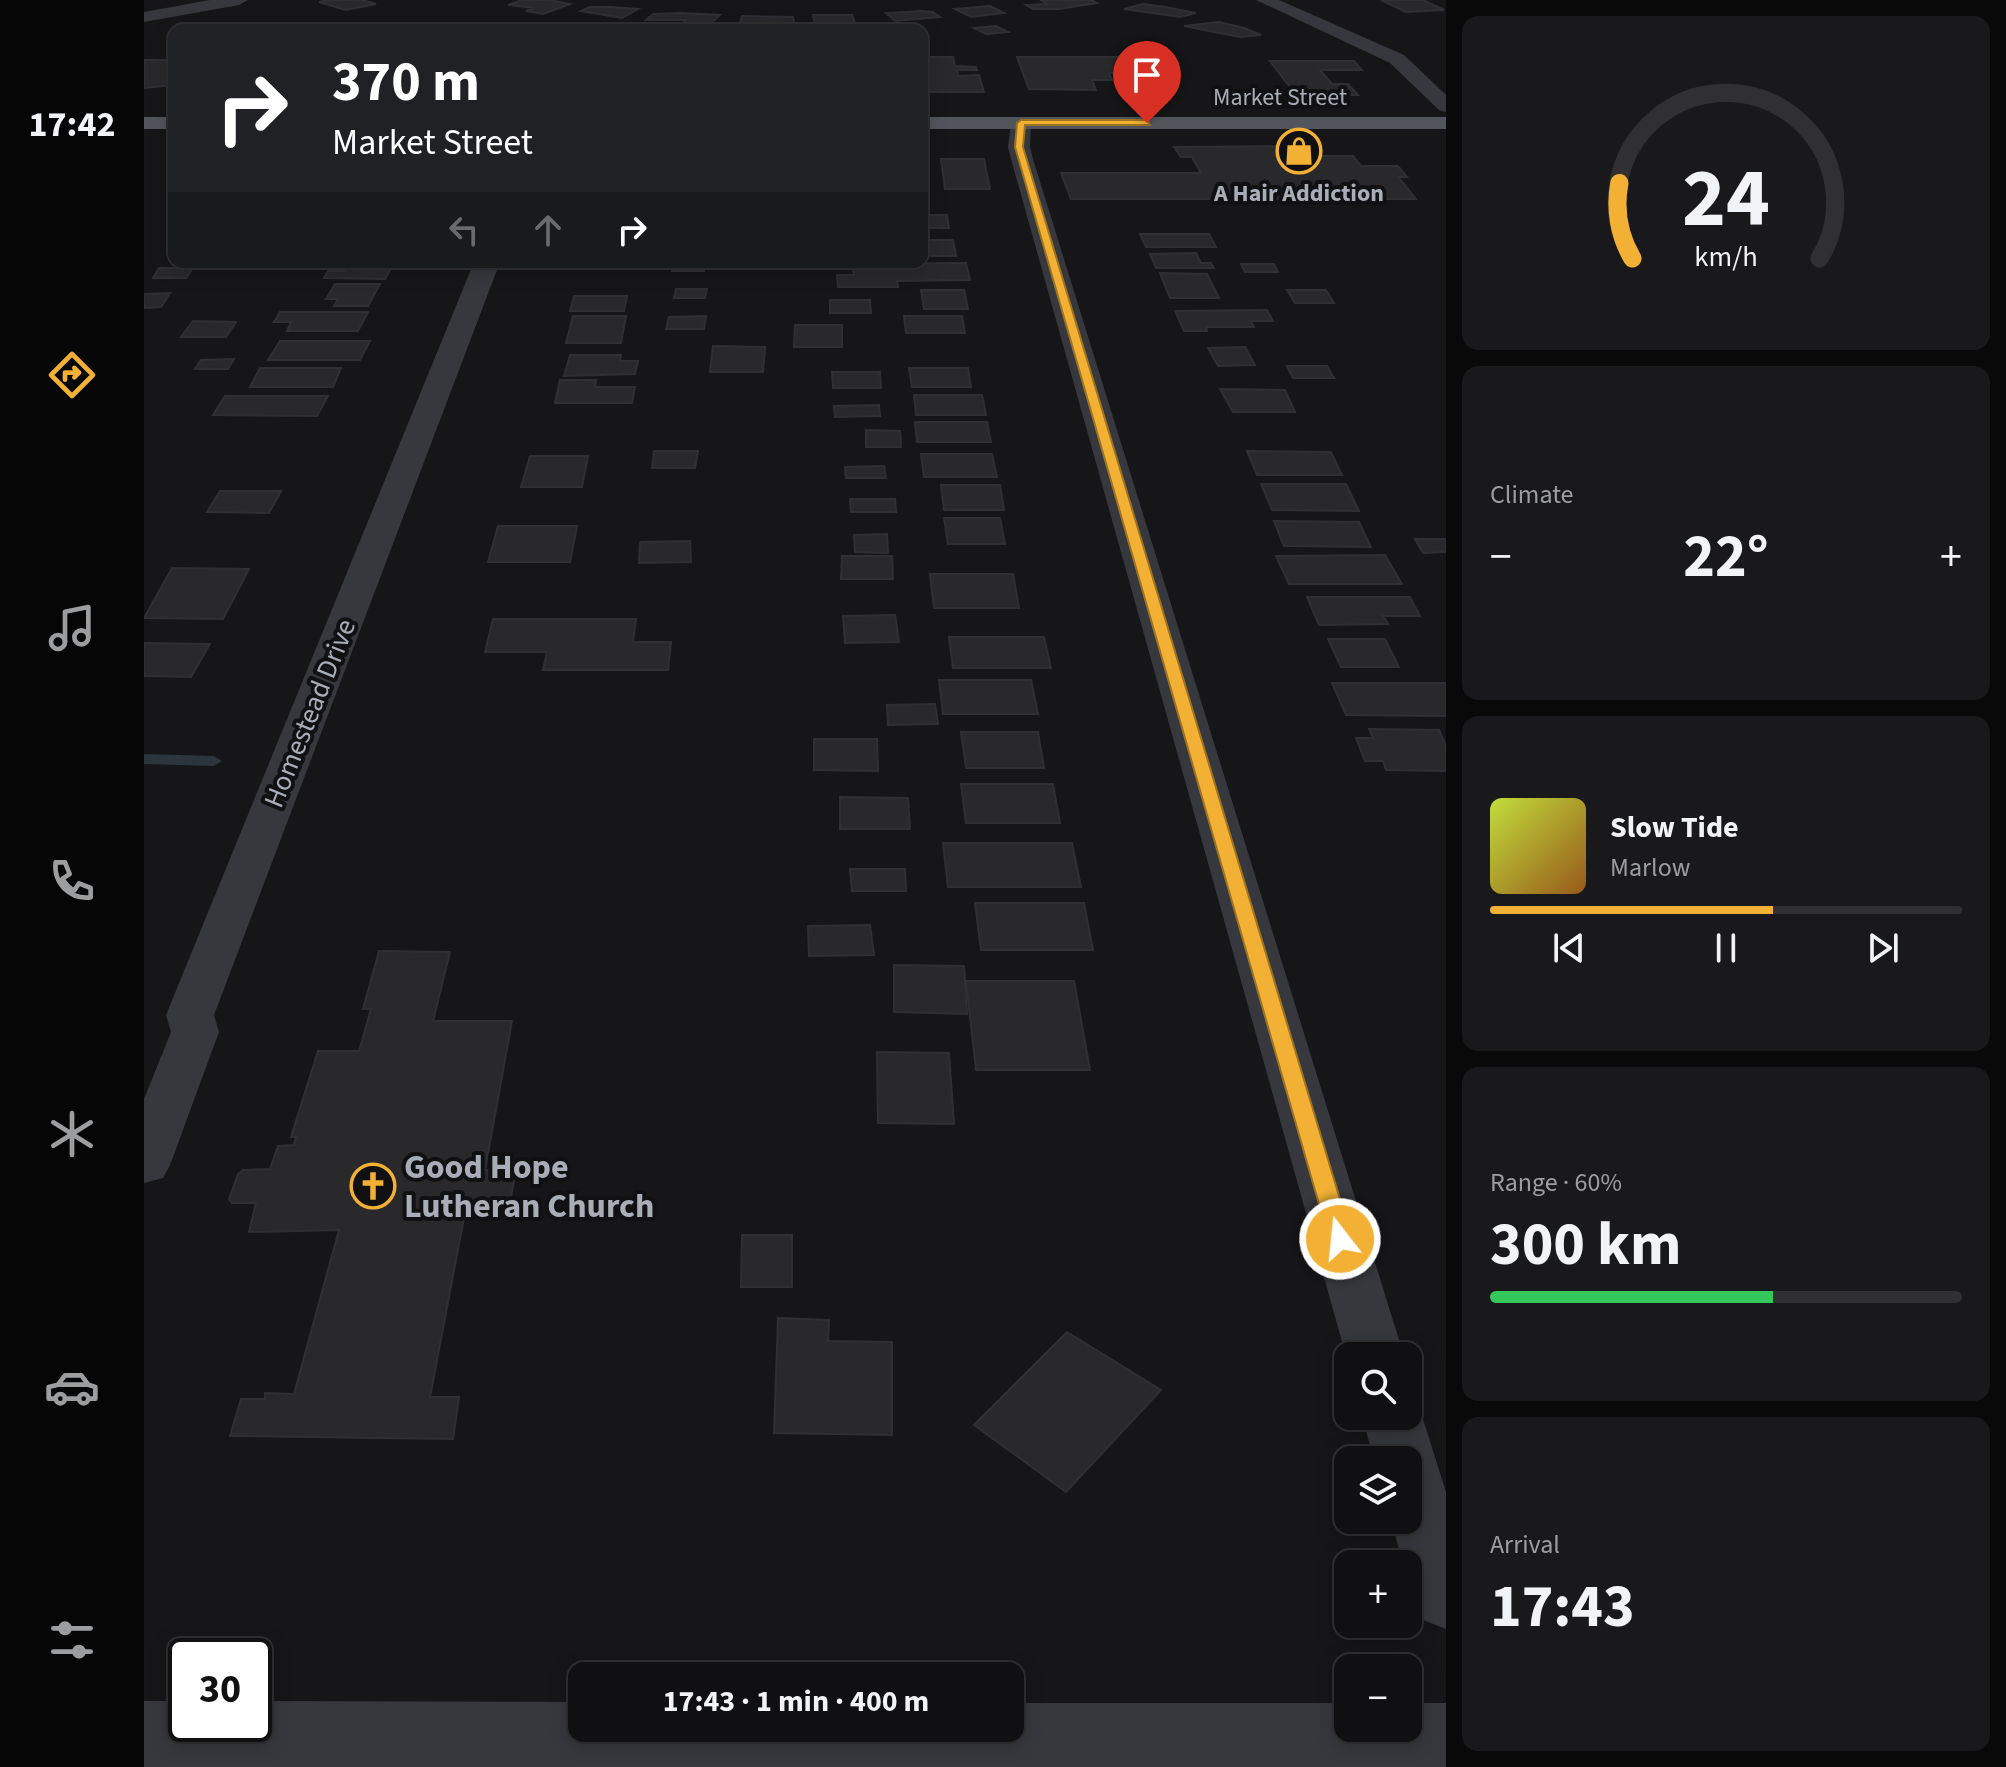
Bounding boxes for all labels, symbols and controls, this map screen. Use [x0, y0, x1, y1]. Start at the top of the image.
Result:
pin [1113, 41, 1181, 123]
text: 370 m [332, 43, 480, 122]
icon: arrive [1125, 53, 1169, 97]
icon: right [200, 56, 304, 160]
street label: Market Street [1213, 80, 1347, 115]
text: 17:42 [29, 99, 115, 150]
text: Market Street [332, 117, 533, 168]
shop icon: A Hair Addiction [1275, 127, 1323, 175]
text: 24 [1682, 140, 1770, 258]
place label: A Hair Addiction [1213, 176, 1384, 211]
icon: left [442, 208, 486, 252]
icon: ahead [526, 208, 570, 252]
icon: right [610, 208, 654, 252]
text: km/h [1694, 237, 1758, 277]
icon: directions [44, 347, 100, 403]
text: Climate [1490, 476, 1574, 513]
text: 22° [1683, 515, 1769, 600]
text: − [1490, 526, 1512, 589]
text: + [1940, 526, 1962, 589]
icon: music [44, 600, 100, 656]
street label: Homestead Drive [254, 613, 366, 814]
text: Slow Tide [1610, 806, 1739, 849]
text: Marlow [1610, 849, 1690, 886]
icon: phone [44, 853, 100, 909]
icon: previous [1547, 926, 1591, 970]
icon: pause [1704, 926, 1748, 970]
icon: next [1861, 926, 1905, 970]
icon: climate [44, 1106, 100, 1162]
place label: Good Hope Lutheran Church [404, 1143, 654, 1231]
church icon: Good Hope Lutheran Church [349, 1162, 397, 1210]
text: Range · 60% [1490, 1164, 1622, 1201]
position arrow [1298, 1197, 1382, 1281]
text: 300 km [1490, 1203, 1681, 1288]
map controls [1334, 1342, 1422, 1742]
button: search [1334, 1342, 1422, 1430]
icon: car [44, 1359, 100, 1415]
button: layers [1334, 1446, 1422, 1534]
text: Arrival [1490, 1526, 1560, 1563]
button: + [1334, 1550, 1422, 1638]
text: 17:43 [1490, 1565, 1635, 1650]
icon: filters [44, 1612, 100, 1668]
speed limit sign: 30 [168, 1638, 272, 1742]
button: − [1334, 1654, 1422, 1742]
text: 17:43 · 1 min · 400 m [663, 1680, 929, 1723]

